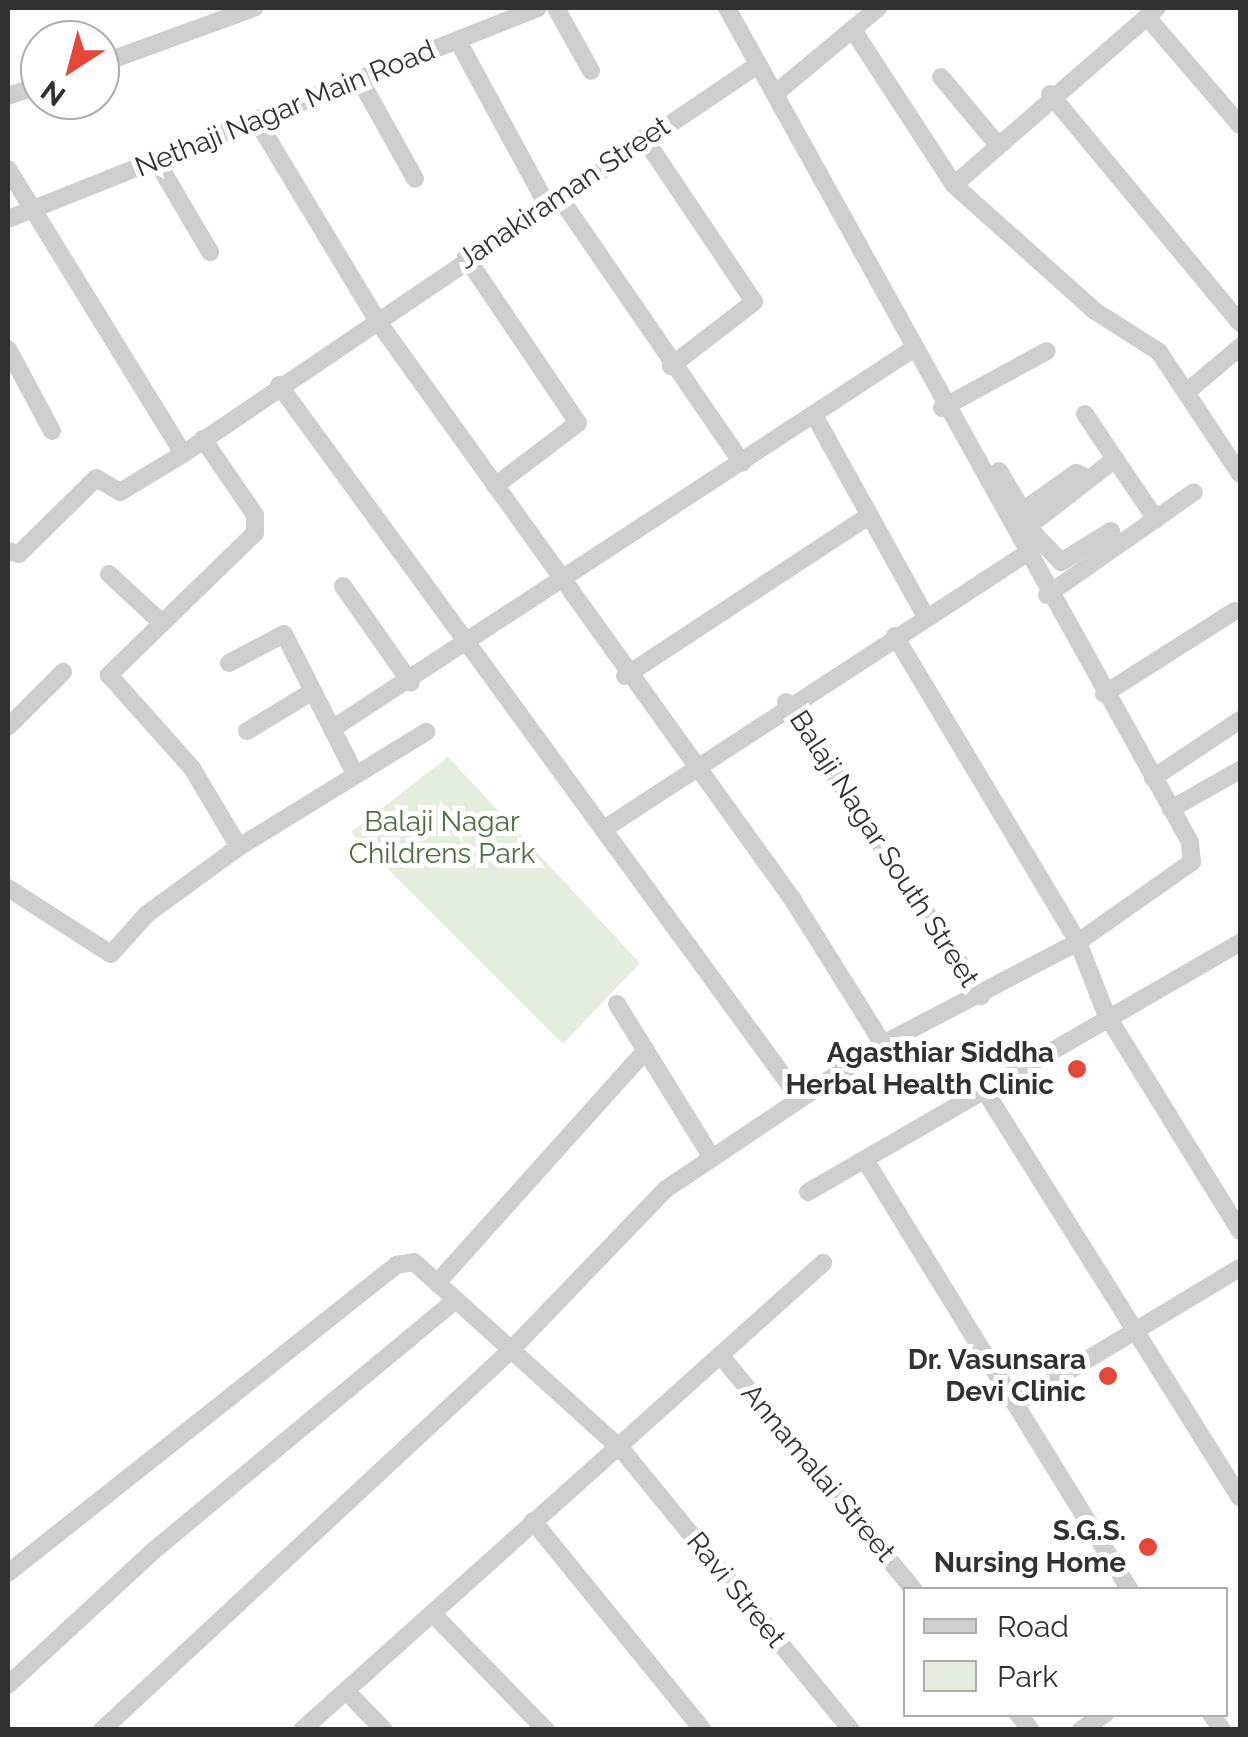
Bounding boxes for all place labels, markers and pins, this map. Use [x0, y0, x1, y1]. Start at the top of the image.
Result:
place label: Agasthiar Siddha Herbal Health Clinic [785, 1036, 1054, 1102]
marker: Agasthiar Siddha Herbal Health Clinic [1064, 1056, 1090, 1082]
place label: Dr. Vasunsara Devi Clinic [907, 1343, 1086, 1409]
marker: Dr. Vasunsara Devi Clinic [1095, 1363, 1121, 1389]
place label: S.G.S. Nursing Home [934, 1514, 1126, 1580]
marker: S.G.S. Nursing Home [1135, 1534, 1161, 1560]

